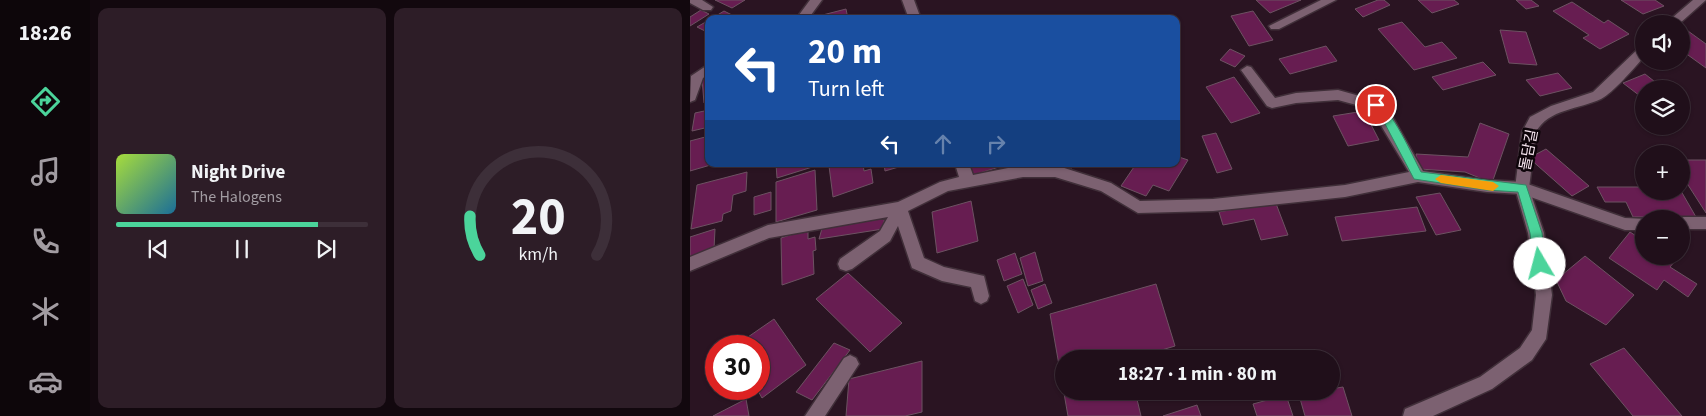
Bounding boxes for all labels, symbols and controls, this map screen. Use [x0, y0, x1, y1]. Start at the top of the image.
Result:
map controls [1635, 15, 1690, 265]
button: sound [1635, 15, 1690, 70]
text: 18:26 [18, 17, 72, 49]
text: 20 m [808, 27, 882, 77]
icon: left [725, 35, 790, 100]
text: Turn left [808, 73, 884, 105]
button: layers [1635, 80, 1690, 135]
icon: directions [28, 84, 63, 119]
pin [1355, 84, 1397, 126]
icon: arrive [1362, 91, 1390, 119]
street label: 돌담길 [1515, 128, 1543, 172]
icon: left [876, 130, 904, 158]
icon: ahead [929, 130, 957, 158]
icon: right [982, 130, 1010, 158]
button: + [1635, 145, 1690, 200]
icon: music [28, 154, 63, 189]
text: Night Drive [191, 159, 285, 186]
text: 20 [511, 181, 565, 255]
text: The Halogens [191, 186, 282, 208]
button: − [1635, 210, 1690, 265]
icon: phone [28, 224, 63, 259]
icon: previous [144, 235, 172, 263]
icon: pause [228, 235, 256, 263]
icon: next [312, 235, 340, 263]
position arrow [1513, 237, 1565, 289]
text: km/h [518, 242, 558, 267]
icon: climate [28, 294, 63, 329]
speed limit sign: 30 [705, 335, 770, 400]
text: 18:27 · 1 min · 80 m [1118, 361, 1277, 388]
icon: car [28, 364, 63, 399]

